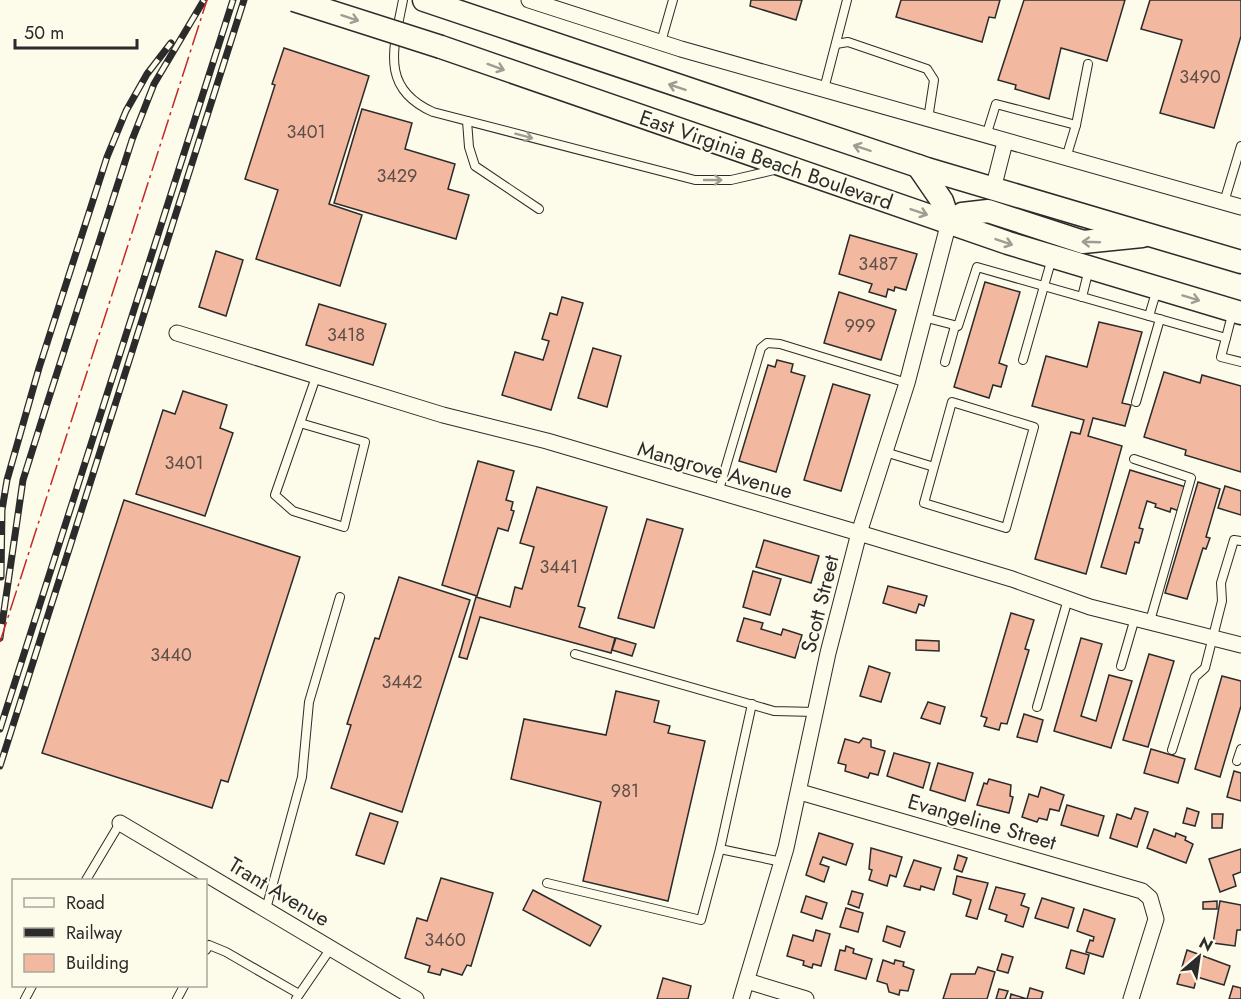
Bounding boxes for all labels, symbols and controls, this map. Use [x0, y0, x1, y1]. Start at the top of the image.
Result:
scale bar [15, 12, 136, 50]
one-way arrow [340, 13, 359, 24]
text: 50 m [24, 20, 64, 46]
one-way arrow [486, 62, 505, 73]
house number: 3490 [1179, 64, 1221, 90]
one-way arrow [668, 81, 687, 92]
street label: East Virginia Beach Boulevard [635, 103, 897, 217]
house number: 3401 [286, 119, 326, 145]
one-way arrow [514, 131, 533, 142]
one-way arrow [853, 142, 872, 153]
house number: 3429 [377, 163, 417, 189]
one-way arrow [703, 174, 723, 186]
one-way arrow [909, 207, 927, 218]
one-way arrow [1082, 236, 1102, 247]
one-way arrow [995, 237, 1013, 248]
house number: 3487 [858, 251, 898, 277]
one-way arrow [1181, 293, 1200, 304]
house number: 999 [844, 313, 876, 339]
house number: 3418 [327, 322, 365, 348]
street label: Mangrove Avenue [634, 434, 796, 506]
house number: 3401 [164, 450, 204, 476]
street label: Scott Street [793, 552, 847, 656]
house number: 3441 [540, 554, 578, 580]
house number: 3440 [150, 642, 192, 668]
house number: 3442 [381, 669, 423, 695]
house number: 981 [611, 778, 639, 804]
street label: Evangeline Street [904, 786, 1060, 858]
street label: Trant Avenue [223, 850, 335, 934]
legend [12, 879, 207, 987]
text: Road [66, 890, 105, 916]
text: Railway [66, 920, 122, 946]
house number: 3460 [424, 927, 466, 953]
north arrow [1169, 927, 1229, 987]
text: N [1195, 931, 1217, 957]
text: Building [66, 950, 129, 976]

